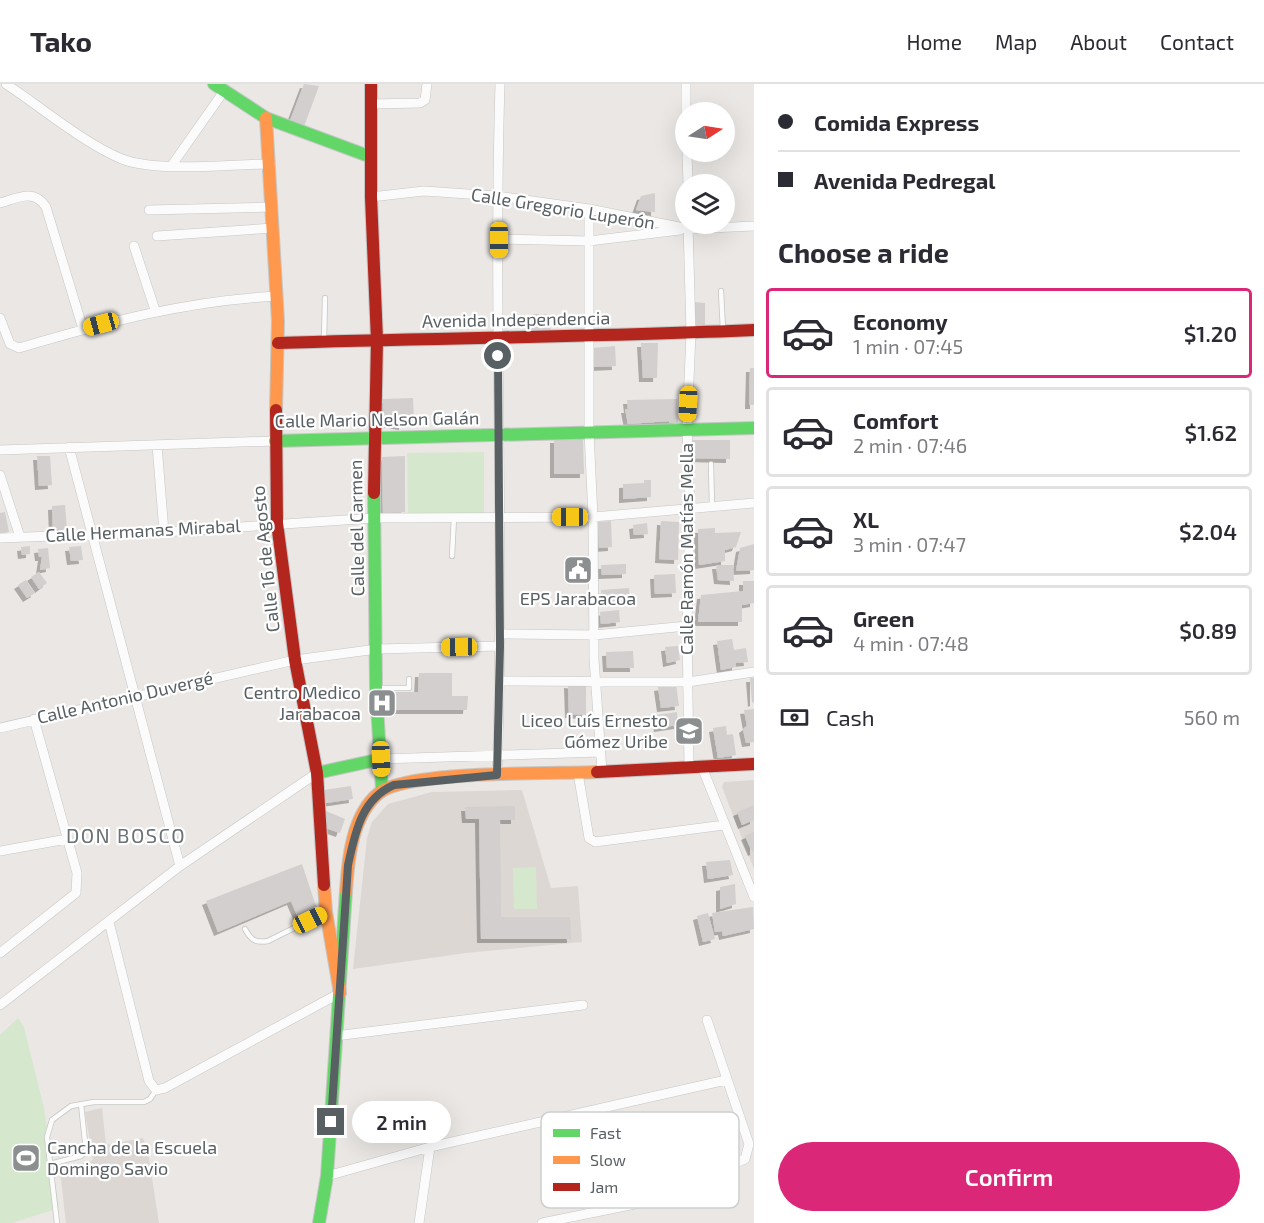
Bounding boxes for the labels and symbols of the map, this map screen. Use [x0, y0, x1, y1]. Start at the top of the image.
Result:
north arrow [675, 102, 735, 162]
street label: Calle Gregorio Luperón [470, 183, 657, 233]
car [490, 222, 508, 258]
street label: Avenida Independencia [422, 306, 610, 332]
car [81, 311, 121, 337]
route start [484, 342, 511, 369]
car [678, 386, 698, 422]
street label: Calle Mario Nelson Galán [275, 406, 479, 432]
street label: Calle Ramón Matías Mella [675, 443, 697, 655]
street label: Calle del Carmen [344, 460, 368, 597]
street label: Calle 16 de Agosto [246, 485, 284, 633]
car [552, 508, 588, 526]
street label: Calle Hermanas Mirabal [45, 514, 242, 546]
public building icon: EPS Jarabacoa [562, 554, 594, 586]
place label: EPS Jarabacoa [520, 587, 636, 609]
car [441, 638, 477, 656]
street label: Calle Antonio Duvergé [35, 666, 215, 728]
place label: Centro Medico Jarabacoa [243, 681, 361, 724]
hospital icon: Centro Medico Jarabacoa [366, 687, 398, 719]
place label: Liceo Luís Ernesto Gómez Uribe [521, 709, 668, 752]
school or university icon: Liceo Luís Ernesto Gómez Uribe [673, 715, 705, 747]
car [371, 741, 391, 777]
district label: DON BOSCO [66, 823, 186, 847]
car [290, 904, 330, 936]
callout: 2 min [352, 1101, 451, 1143]
route end [317, 1108, 344, 1135]
legend [541, 1112, 739, 1208]
text: Fast [590, 1123, 621, 1142]
place label: Cancha de la Escuela Domingo Savio [47, 1136, 217, 1179]
sports icon: Cancha de la Escuela Domingo Savio [10, 1142, 42, 1174]
text: Slow [590, 1150, 626, 1169]
text: Jam [590, 1177, 618, 1196]

